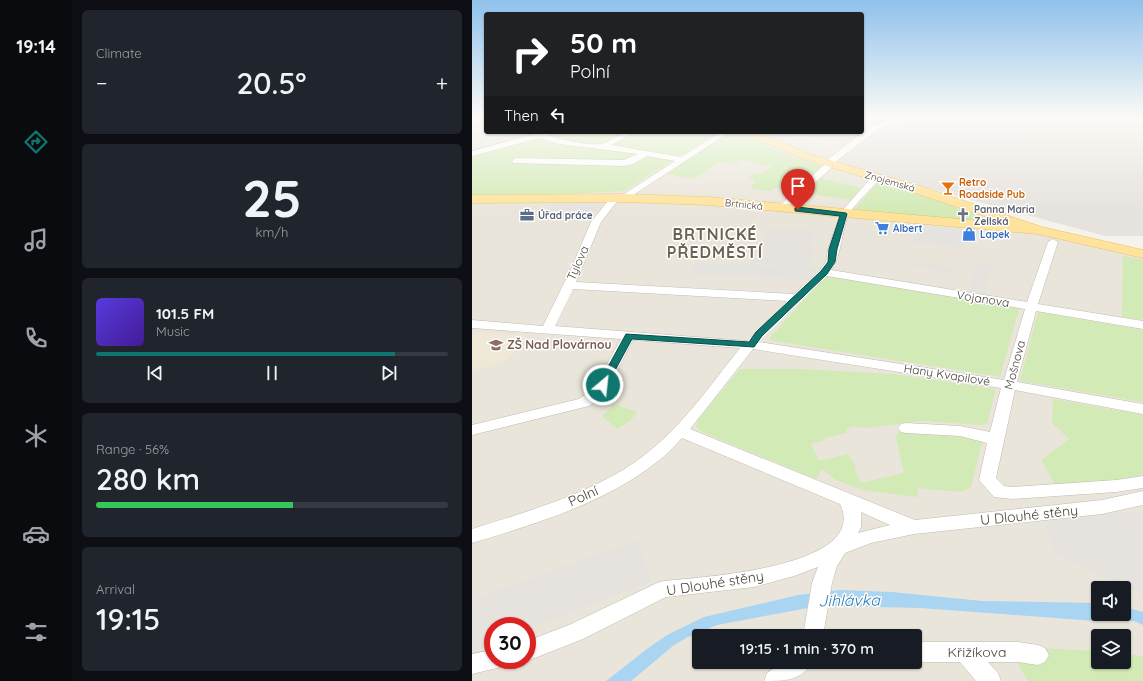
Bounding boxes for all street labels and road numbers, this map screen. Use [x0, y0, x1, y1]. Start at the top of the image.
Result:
street label: Znojemská [863, 168, 917, 195]
street label: Brtnická [724, 196, 764, 213]
street label: Tylova [563, 243, 592, 282]
street label: Vojanova [956, 287, 1011, 310]
street label: Mošnova [1001, 339, 1028, 391]
street label: Hany Kvapilové [903, 360, 992, 389]
street label: Polní [565, 481, 601, 511]
street label: U Dlouhé stěny [979, 501, 1079, 529]
street label: U Dlouhé stěny [665, 566, 765, 600]
street label: Křižíkova [948, 643, 1006, 661]

